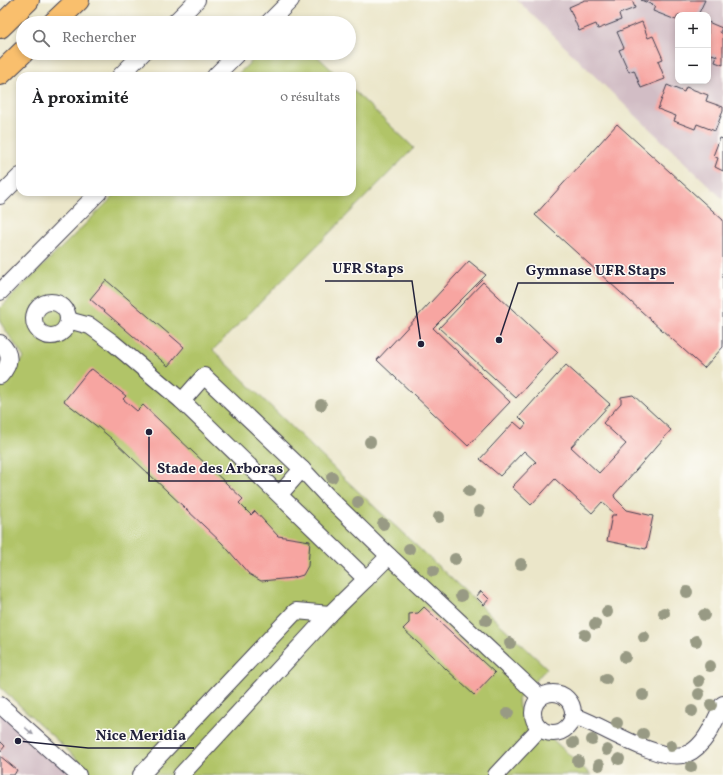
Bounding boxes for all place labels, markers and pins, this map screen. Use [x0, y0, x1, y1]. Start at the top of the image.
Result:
callout: UFR Staps [325, 254, 412, 281]
callout: Gymnase UFR Staps [518, 256, 674, 283]
callout: Stade des Arboras [149, 454, 291, 481]
callout: Nice Meridia [88, 721, 194, 748]

